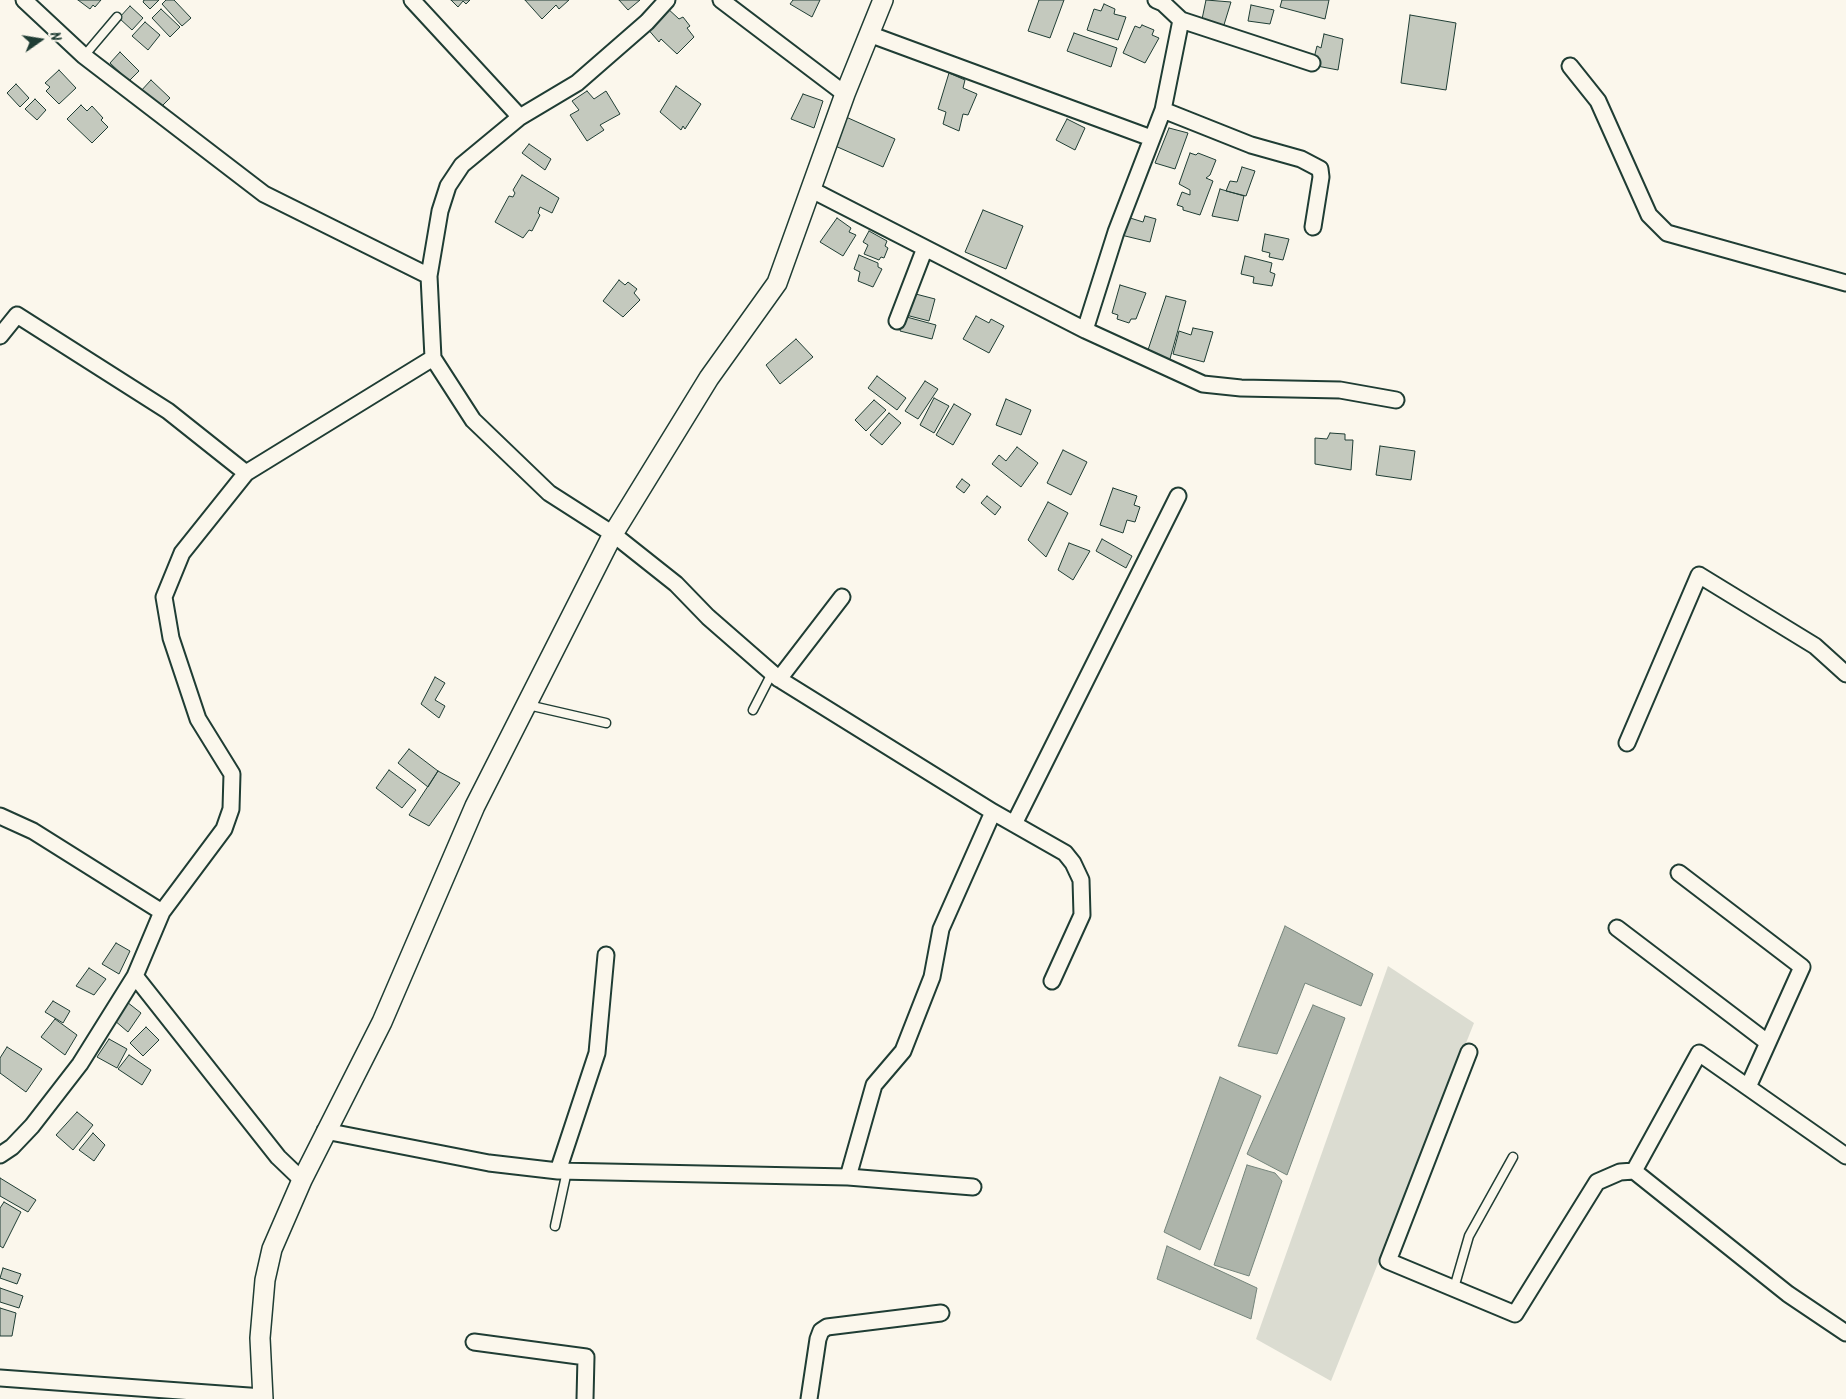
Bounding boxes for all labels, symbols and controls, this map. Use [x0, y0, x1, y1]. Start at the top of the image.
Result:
north arrow [15, 15, 65, 65]
text: N [43, 30, 66, 43]

